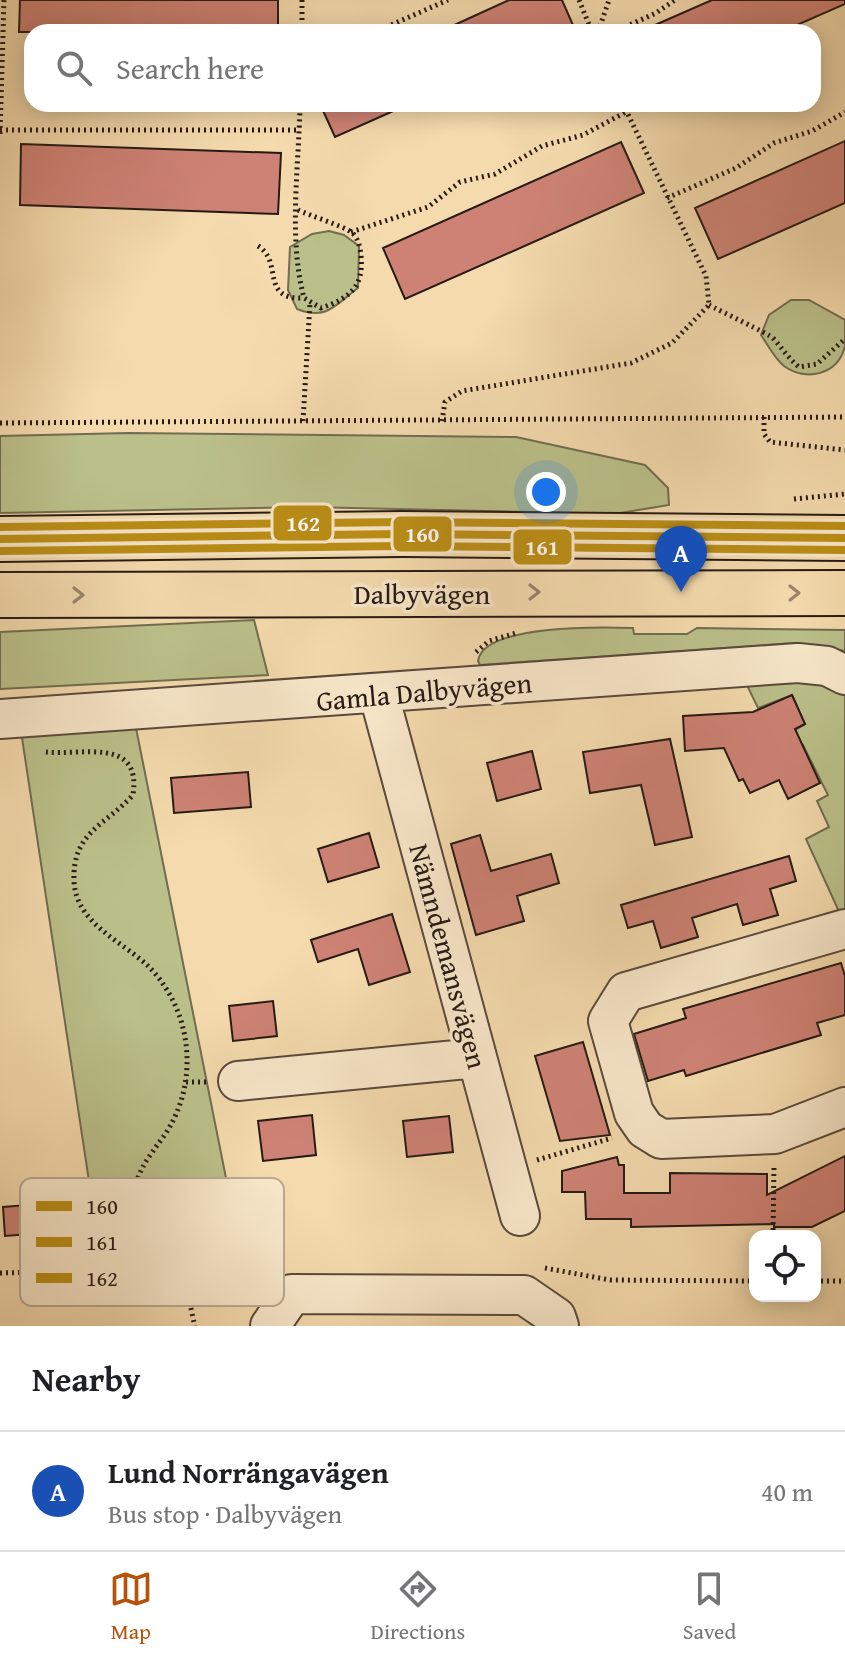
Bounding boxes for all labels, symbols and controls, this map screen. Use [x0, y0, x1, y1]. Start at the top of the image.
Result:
search box [24, 24, 821, 112]
icon: search [52, 46, 96, 90]
text: Search here [116, 46, 264, 90]
your location [526, 472, 566, 512]
line badge: 162 [272, 504, 333, 542]
text: 162 [286, 507, 320, 539]
line badge: 160 [392, 515, 453, 553]
text: 160 [405, 518, 439, 550]
pin: A [655, 526, 707, 592]
line badge: 161 [512, 528, 573, 566]
text: 161 [525, 531, 559, 563]
street label: Dalbyvägen [354, 573, 491, 614]
one-way arrow [528, 583, 541, 601]
one-way arrow [788, 584, 801, 602]
one-way arrow [72, 586, 85, 603]
street label: Gamla Dalbyvägen [314, 661, 534, 721]
street label: Nämndemansvägen [399, 839, 499, 1073]
legend [20, 1178, 284, 1306]
text: 160 [86, 1190, 118, 1222]
text: 161 [86, 1226, 118, 1258]
map controls [749, 1230, 821, 1302]
button: locate [749, 1230, 821, 1302]
text: 162 [86, 1262, 118, 1294]
text: Nearby [32, 1354, 141, 1403]
text: Lund Norrängavägen [108, 1450, 389, 1494]
text: A [50, 1472, 66, 1511]
text: 40 m [761, 1472, 813, 1511]
text: Bus stop · Dalbyvägen [108, 1494, 342, 1533]
tab: Map [109, 1567, 153, 1647]
tab: Directions [371, 1567, 465, 1647]
tab: Saved [683, 1567, 736, 1647]

